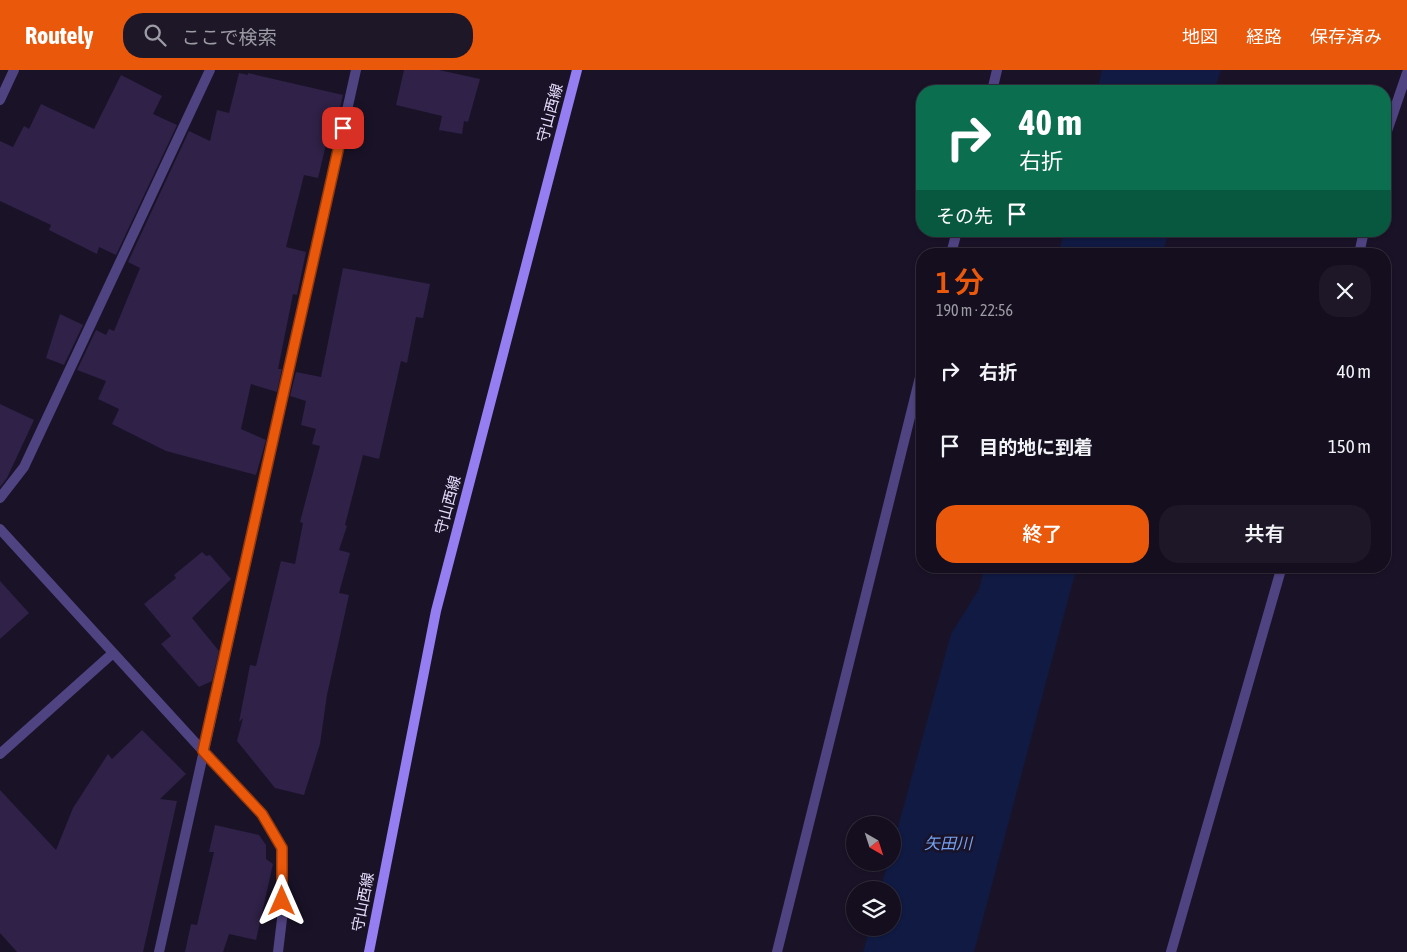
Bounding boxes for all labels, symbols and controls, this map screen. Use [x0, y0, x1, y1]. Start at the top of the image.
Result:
search box [123, 13, 473, 58]
icon: search [141, 21, 169, 49]
text: Routely [25, 22, 93, 49]
text: ここで検索 [181, 26, 276, 48]
text: 地図 [1182, 26, 1218, 47]
text: 経路 [1246, 26, 1282, 47]
text: 保存済み [1310, 26, 1382, 47]
street label: 守山西線 [534, 82, 565, 144]
text: 40 m [1019, 102, 1082, 142]
icon: right [936, 105, 1001, 170]
pin [322, 107, 364, 149]
icon: arrive [329, 114, 357, 142]
text: 右折 [1019, 148, 1063, 174]
icon: arrive [1003, 200, 1031, 228]
text: その先 [936, 205, 993, 227]
text: 1 分 [936, 265, 984, 299]
button: close [1319, 265, 1371, 317]
text: 190 m · 22:56 [936, 301, 1013, 319]
icon: right [936, 357, 964, 385]
text: 40 m [1337, 360, 1371, 382]
text: 右折 [979, 361, 1017, 383]
icon: arrive [936, 432, 964, 460]
text: 150 m [1328, 435, 1371, 457]
text: 目的地に到着 [979, 436, 1093, 458]
street label: 守山西線 [432, 474, 463, 536]
button: 終了 [936, 505, 1149, 563]
button: 共有 [1159, 505, 1371, 563]
north arrow [846, 816, 901, 871]
map controls [846, 816, 901, 936]
water label: 矢田川 [924, 834, 974, 852]
street label: 守山西線 [348, 871, 377, 933]
position arrow [255, 874, 307, 926]
button: layers [846, 881, 901, 936]

